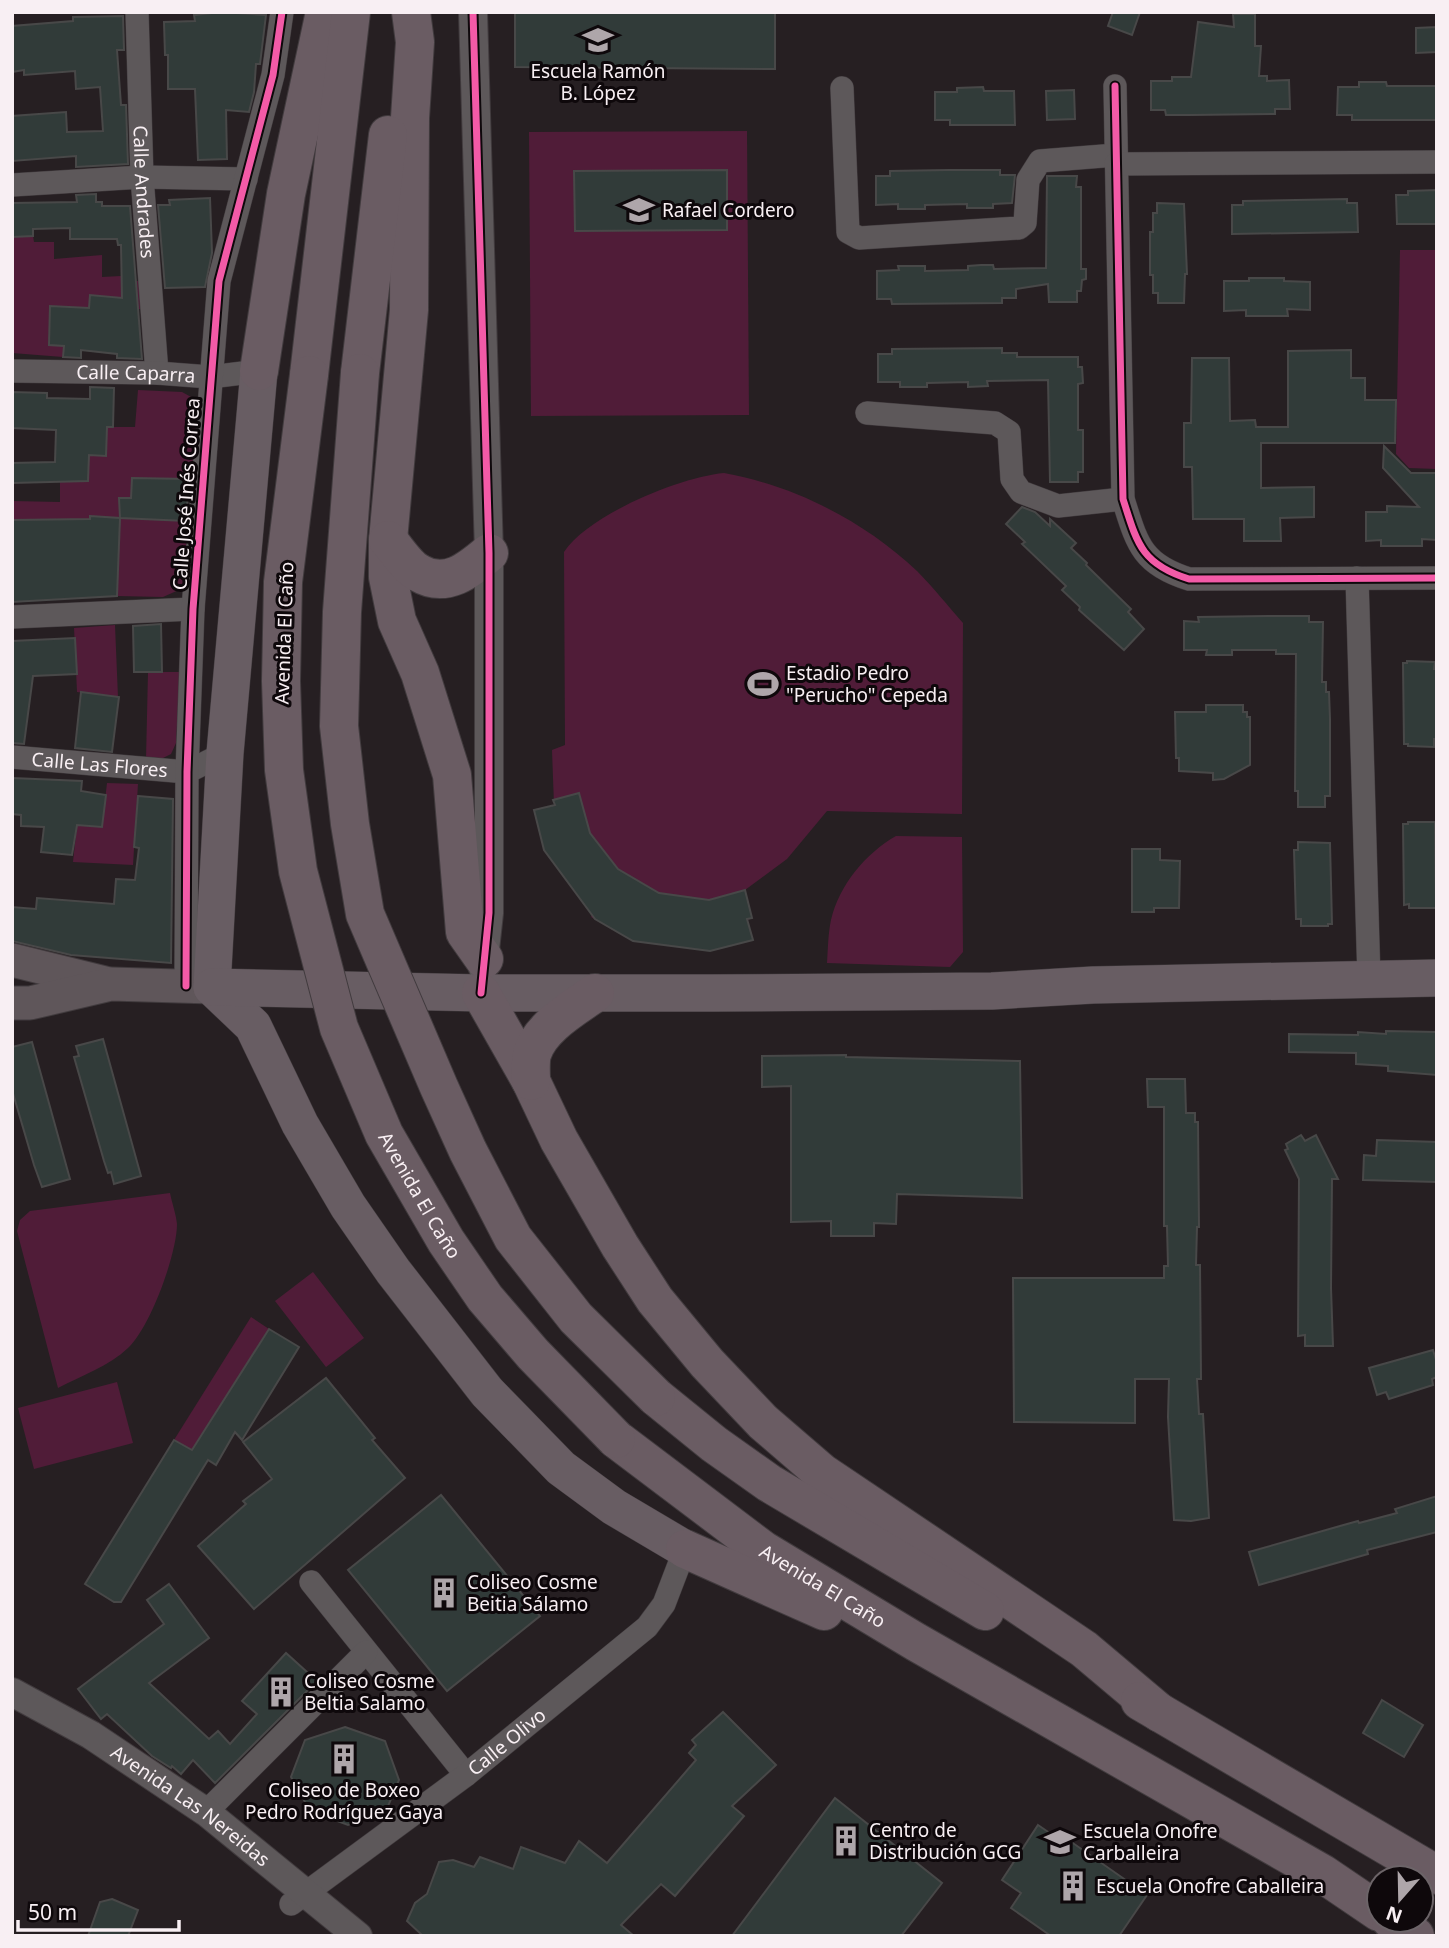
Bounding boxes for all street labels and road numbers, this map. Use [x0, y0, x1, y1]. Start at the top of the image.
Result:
street label: Calle Andrades [127, 125, 161, 259]
street label: Calle Caparra [76, 359, 196, 389]
street label: Calle José Inés Correa [166, 397, 206, 591]
street label: Avenida El Caño [269, 561, 299, 705]
street label: Calle Las Flores [31, 746, 169, 783]
street label: Avenida El Caño [372, 1127, 467, 1264]
street label: Avenida El Caño [755, 1538, 891, 1634]
street label: Calle Olivo [462, 1702, 551, 1782]
street label: Avenida Las Nereidas [106, 1739, 276, 1872]

